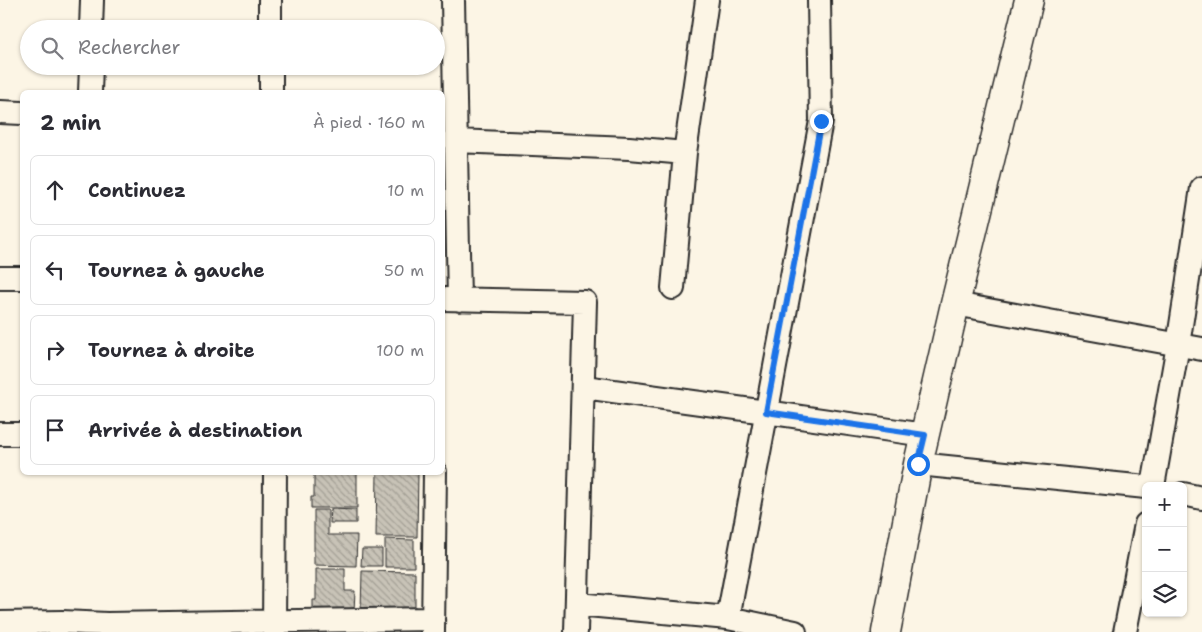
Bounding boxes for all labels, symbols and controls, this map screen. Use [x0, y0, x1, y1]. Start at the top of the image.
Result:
search box [20, 20, 445, 75]
icon: search [38, 34, 66, 62]
text: Rechercher [78, 35, 181, 60]
text: 2 min [40, 109, 101, 137]
route end [810, 110, 833, 133]
text: À pied · 160 m [313, 112, 425, 133]
icon: ahead [41, 176, 69, 204]
text: Continuez [88, 178, 186, 203]
text: 10 m [387, 180, 424, 201]
icon: left [41, 256, 69, 284]
text: Tournez à gauche [88, 258, 265, 283]
text: 50 m [384, 260, 424, 281]
icon: right [41, 336, 69, 364]
text: Tournez à droite [88, 338, 255, 363]
text: 100 m [376, 340, 424, 361]
icon: arrive [41, 416, 69, 444]
text: Arrivée à destination [88, 418, 302, 443]
route start [907, 453, 930, 476]
map controls [1142, 482, 1187, 617]
button: + [1142, 482, 1187, 527]
button: − [1142, 527, 1187, 572]
button: layers [1142, 572, 1187, 617]

